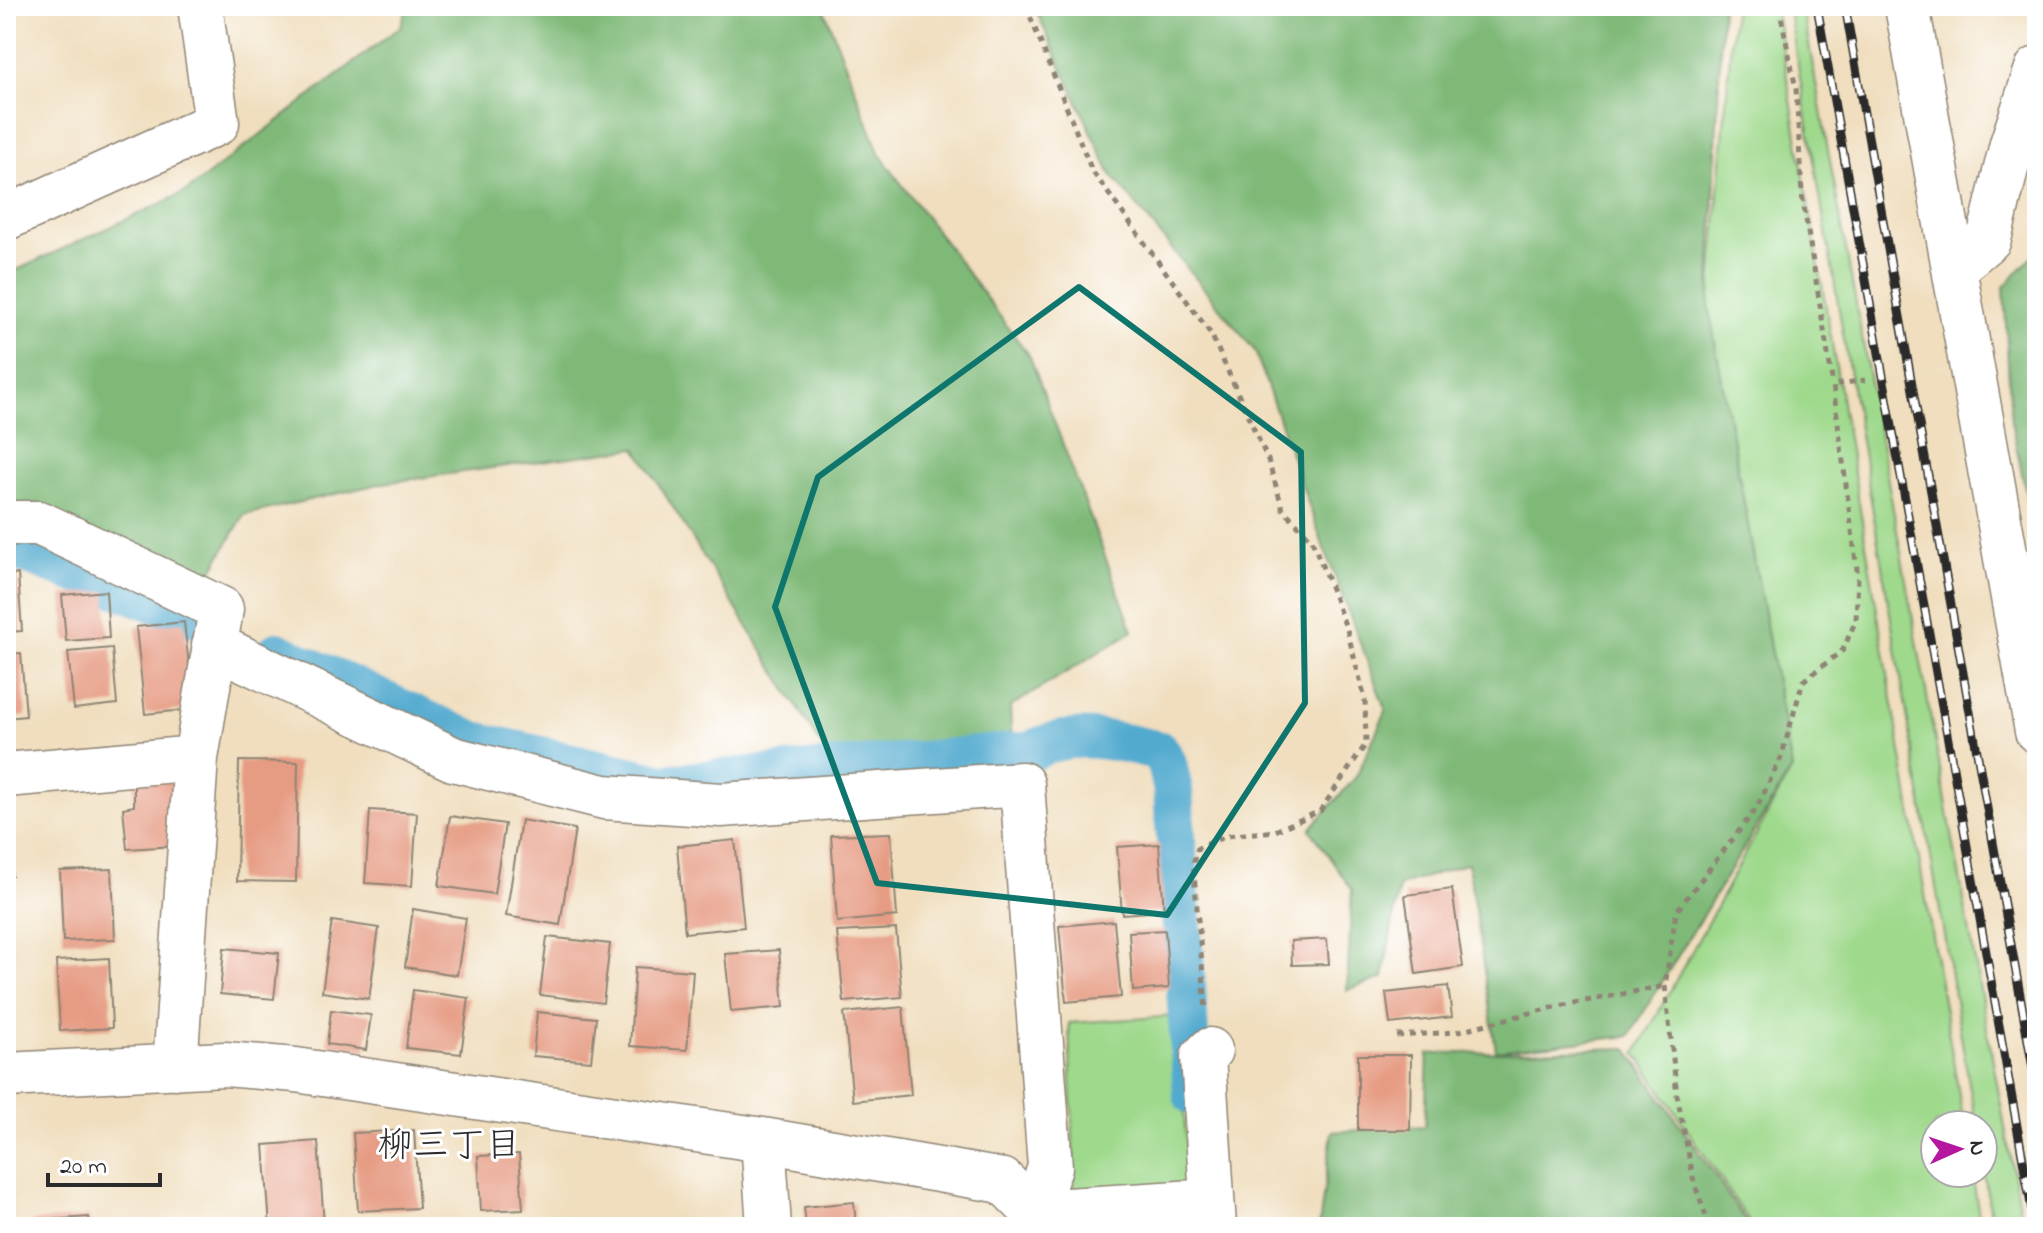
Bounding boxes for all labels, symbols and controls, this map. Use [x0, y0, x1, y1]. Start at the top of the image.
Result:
north arrow [1919, 1109, 1999, 1189]
district label: 柳三丁目 [377, 1121, 521, 1174]
scale bar [48, 1137, 160, 1187]
text: N [1960, 1140, 1992, 1156]
text: 20 m [60, 1150, 107, 1185]

